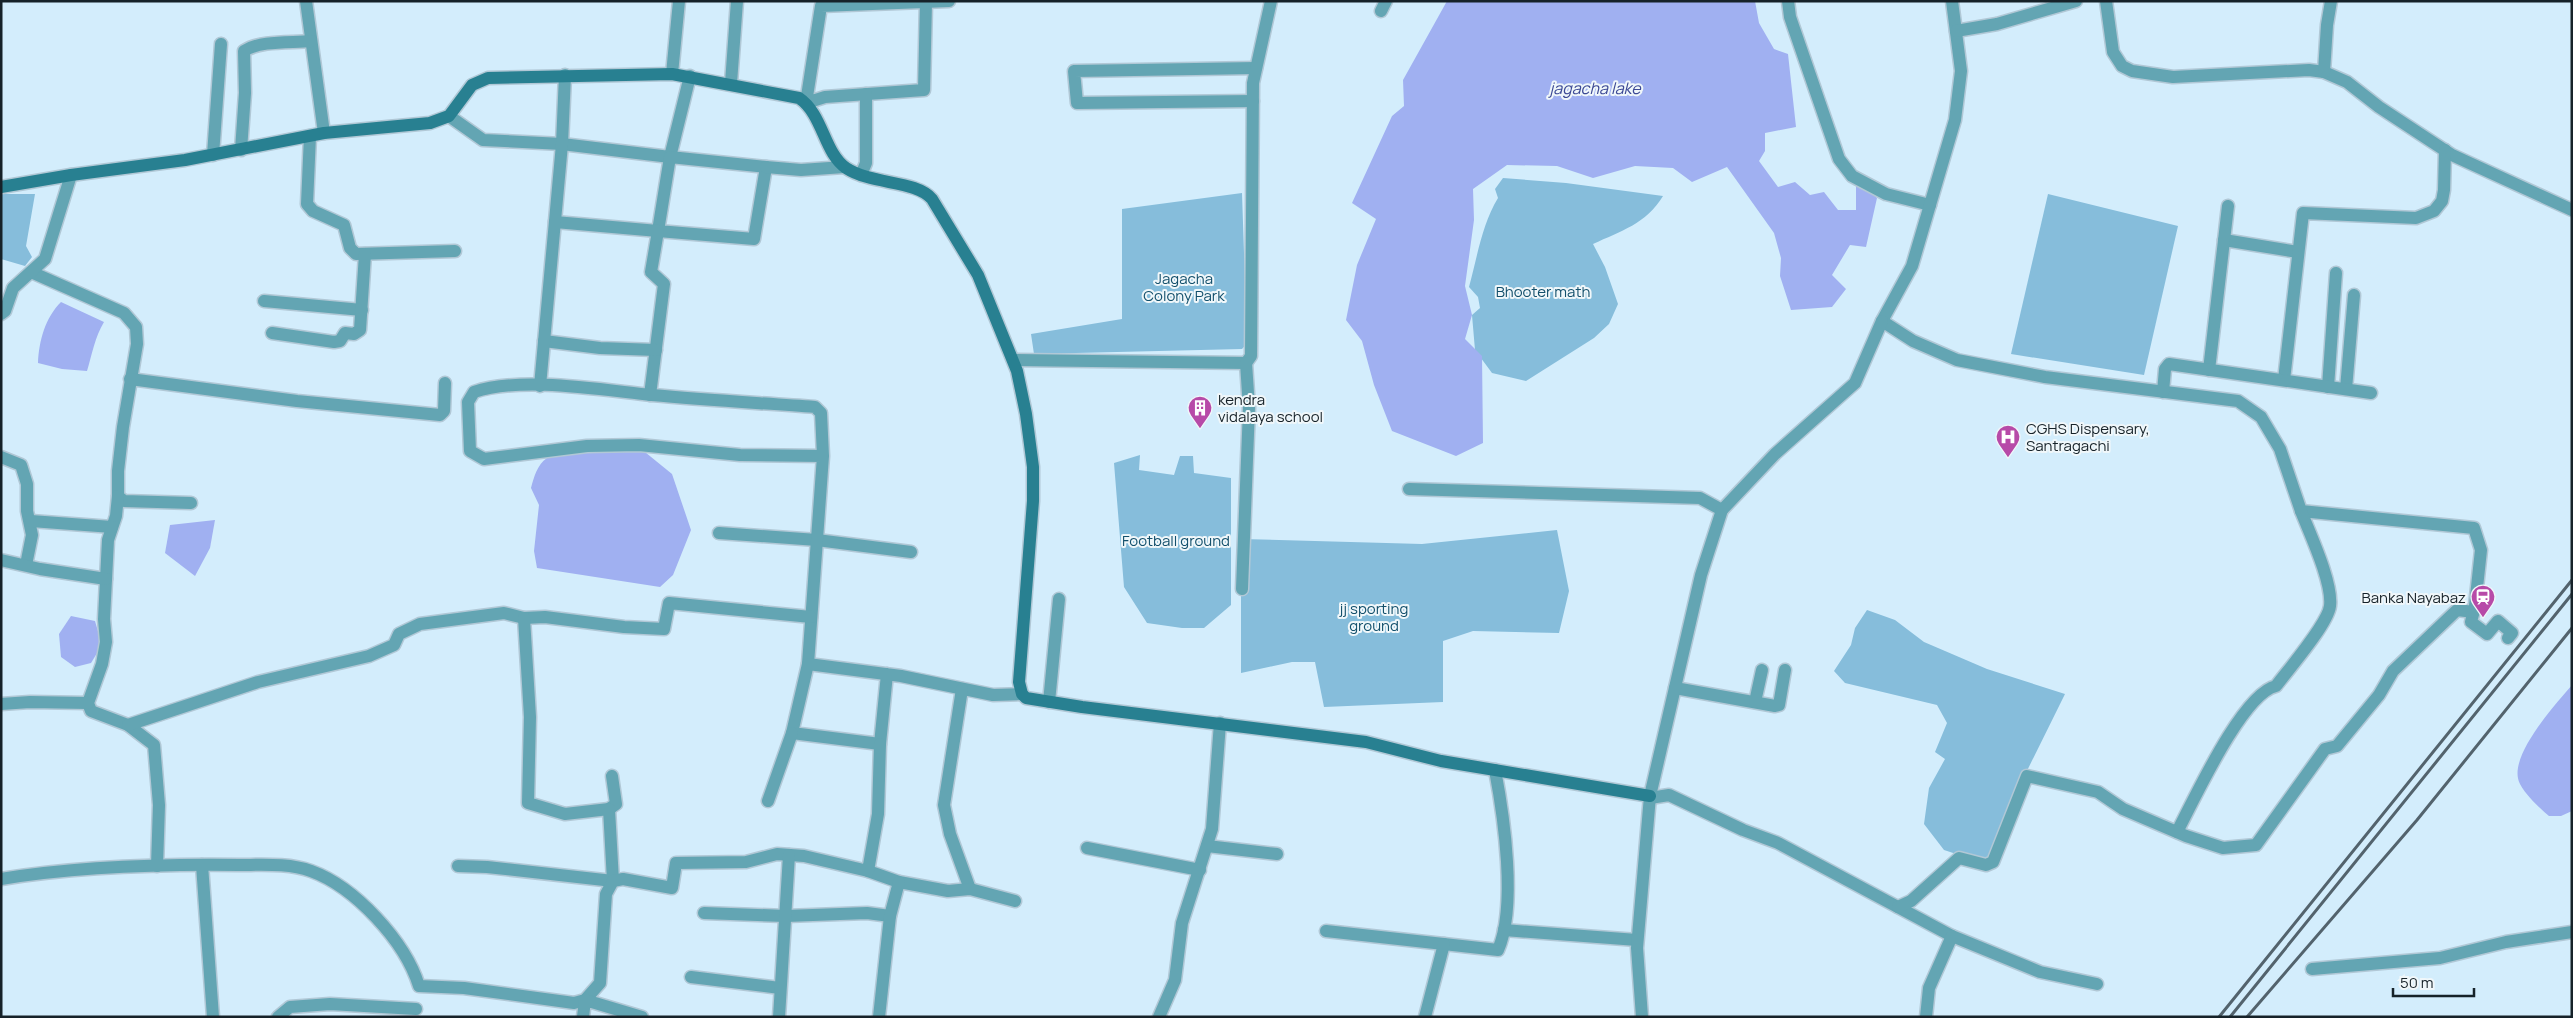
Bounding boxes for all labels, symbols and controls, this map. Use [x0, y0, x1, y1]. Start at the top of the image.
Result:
water label: jagacha lake [1547, 77, 1642, 99]
park label: Jagacha Colony Park [1143, 268, 1225, 306]
park label: Bhooter math [1496, 281, 1590, 302]
place label: kendra vidalaya school [1218, 389, 1323, 427]
building icon: kendra vidalaya school [1187, 395, 1213, 429]
place label: CGHS Dispensary, Santragachi [2026, 418, 2150, 456]
hospital icon: CGHS Dispensary, Santragachi [1995, 424, 2021, 458]
park label: Football ground [1122, 530, 1230, 551]
station icon: Banka Nayabaz [2470, 584, 2496, 618]
place label: Banka Nayabaz [2362, 587, 2466, 608]
park label: jj sporting ground [1339, 598, 1408, 636]
scale bar [2393, 966, 2474, 998]
text: 50 m [2400, 972, 2434, 993]

